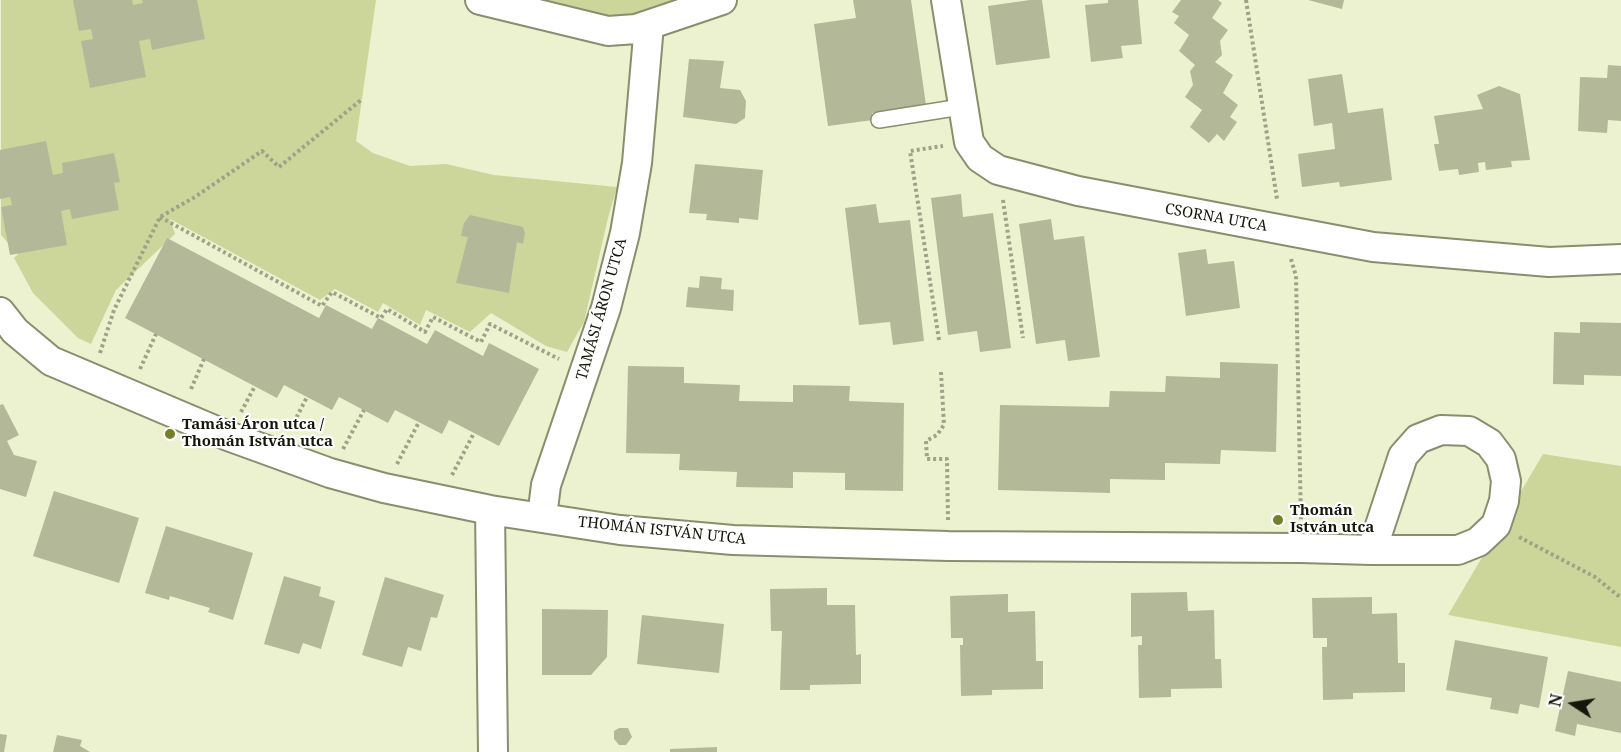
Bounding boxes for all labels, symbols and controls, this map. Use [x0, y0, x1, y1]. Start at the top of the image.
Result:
street label: CSORNA UTCA [1163, 200, 1269, 236]
street label: TAMÁSI ÁRON UTCA [573, 236, 631, 382]
place label: Tamási Áron utca / Thomán István utca [182, 416, 333, 451]
marker: Tamási Áron utca / Thomán István utca [163, 427, 177, 441]
place label: Thomán István utca [1290, 502, 1374, 537]
street label: THOMÁN ISTVÁN UTCA [577, 513, 747, 549]
marker: Thomán István utca [1271, 513, 1285, 527]
north arrow [1543, 674, 1603, 734]
text: N [1543, 692, 1567, 709]

